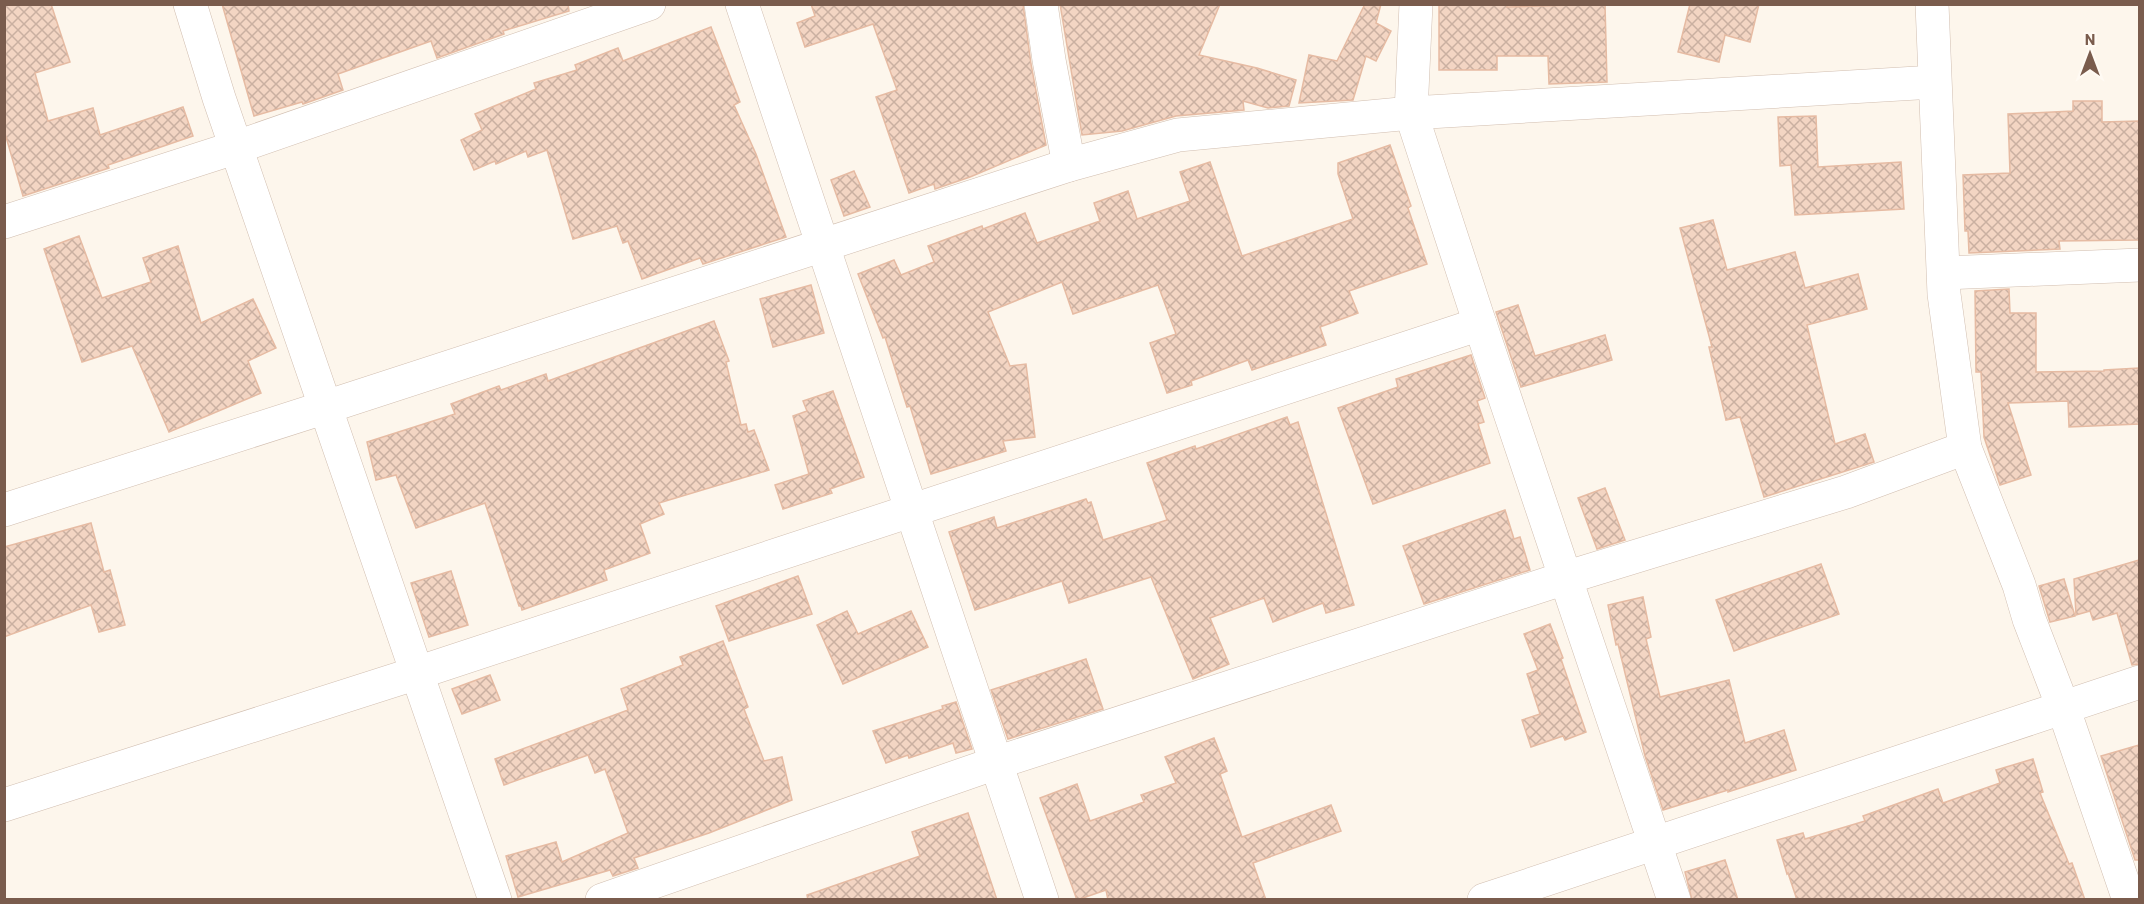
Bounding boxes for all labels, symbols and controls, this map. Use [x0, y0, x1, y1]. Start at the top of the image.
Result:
north arrow [2060, 24, 2120, 84]
text: N [2085, 29, 2095, 48]

